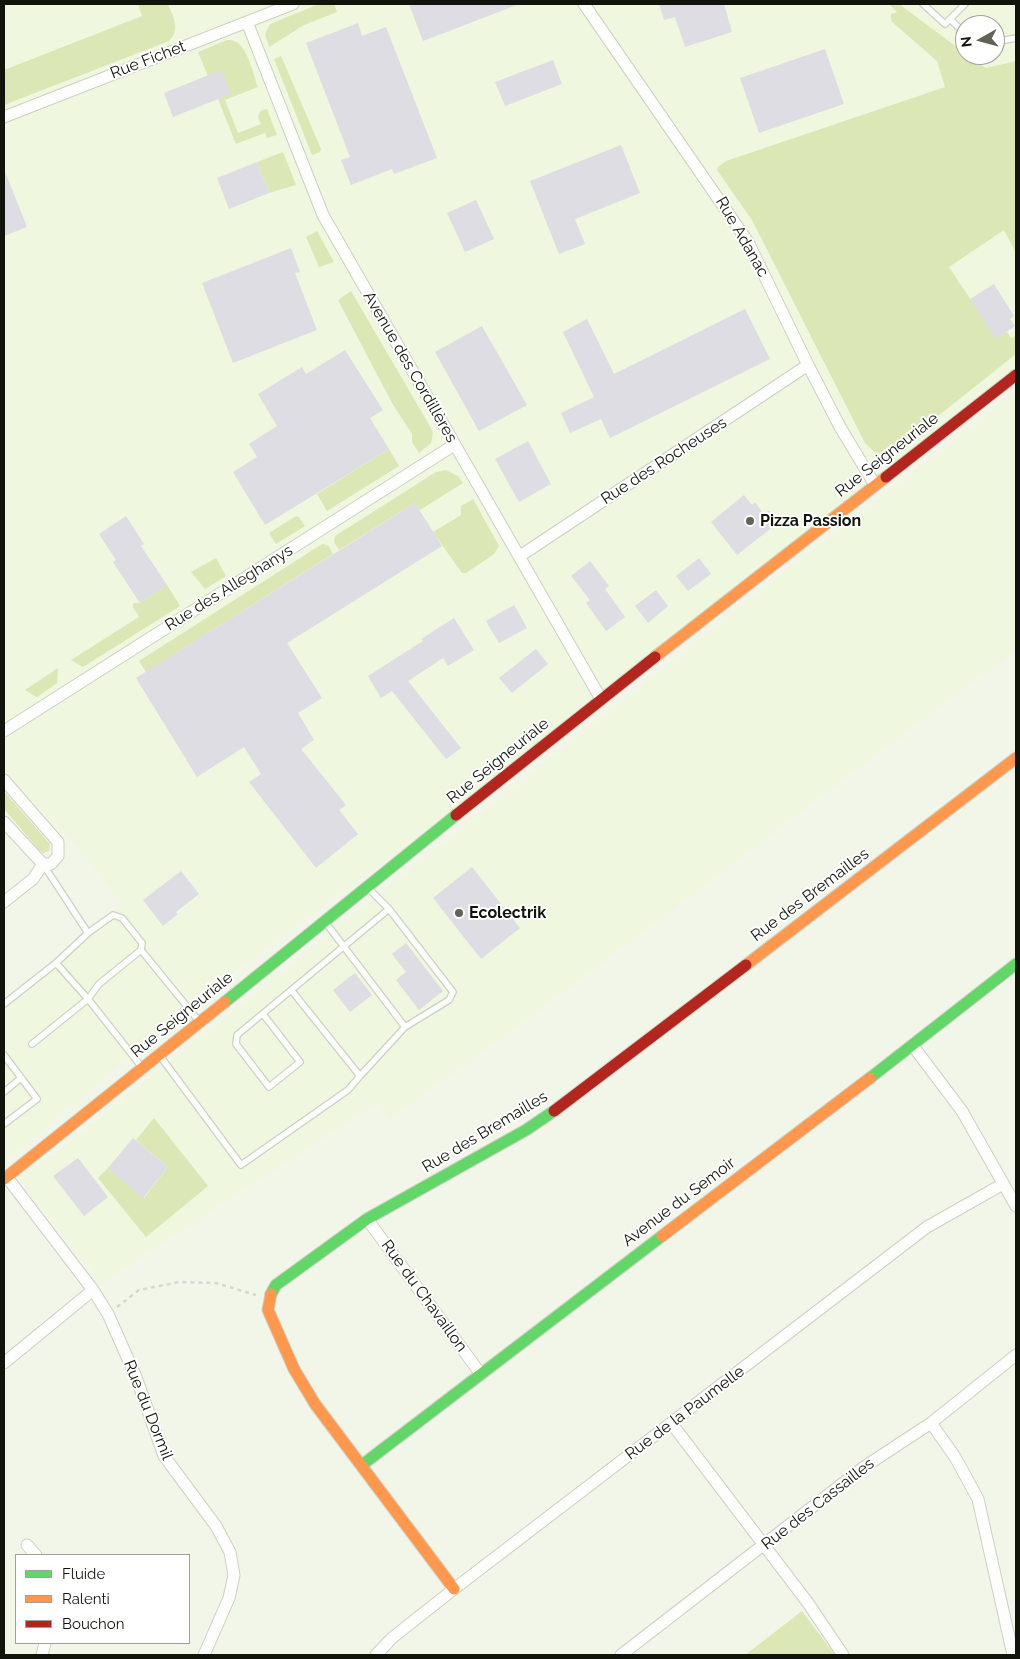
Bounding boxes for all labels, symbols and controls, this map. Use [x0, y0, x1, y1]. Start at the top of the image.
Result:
north arrow [955, 15, 1005, 65]
text: N [958, 35, 975, 48]
street label: Rue Fichet [108, 37, 188, 83]
street label: Rue Adanac [711, 193, 773, 281]
street label: Avenue des Cordillères [359, 288, 461, 446]
street label: Rue Seigneuriale [832, 409, 942, 501]
street label: Rue des Rocheuses [598, 413, 730, 509]
place label: Pizza Passion [760, 511, 861, 531]
marker: Pizza Passion [744, 515, 756, 527]
street label: Rue des Alleghanys [162, 541, 296, 635]
street label: Rue Seigneuriale [443, 714, 553, 808]
street label: Rue des Bremailles [747, 844, 873, 946]
place label: Ecolectrik [469, 903, 546, 923]
marker: Ecolectrik [453, 907, 465, 919]
street label: Rue Seigneuriale [127, 968, 237, 1062]
street label: Rue des Bremailles [419, 1087, 551, 1177]
street label: Avenue du Semoir [619, 1153, 739, 1251]
street label: Rue du Chavaillon [377, 1236, 471, 1356]
street label: Rue du Dormil [119, 1357, 177, 1463]
street label: Rue de la Paumelle [622, 1362, 748, 1464]
street label: Rue des Cassailles [758, 1454, 878, 1554]
legend [15, 1554, 190, 1644]
text: Fluide [62, 1565, 105, 1583]
text: Ralenti [62, 1590, 110, 1608]
text: Bouchon [62, 1615, 124, 1633]

